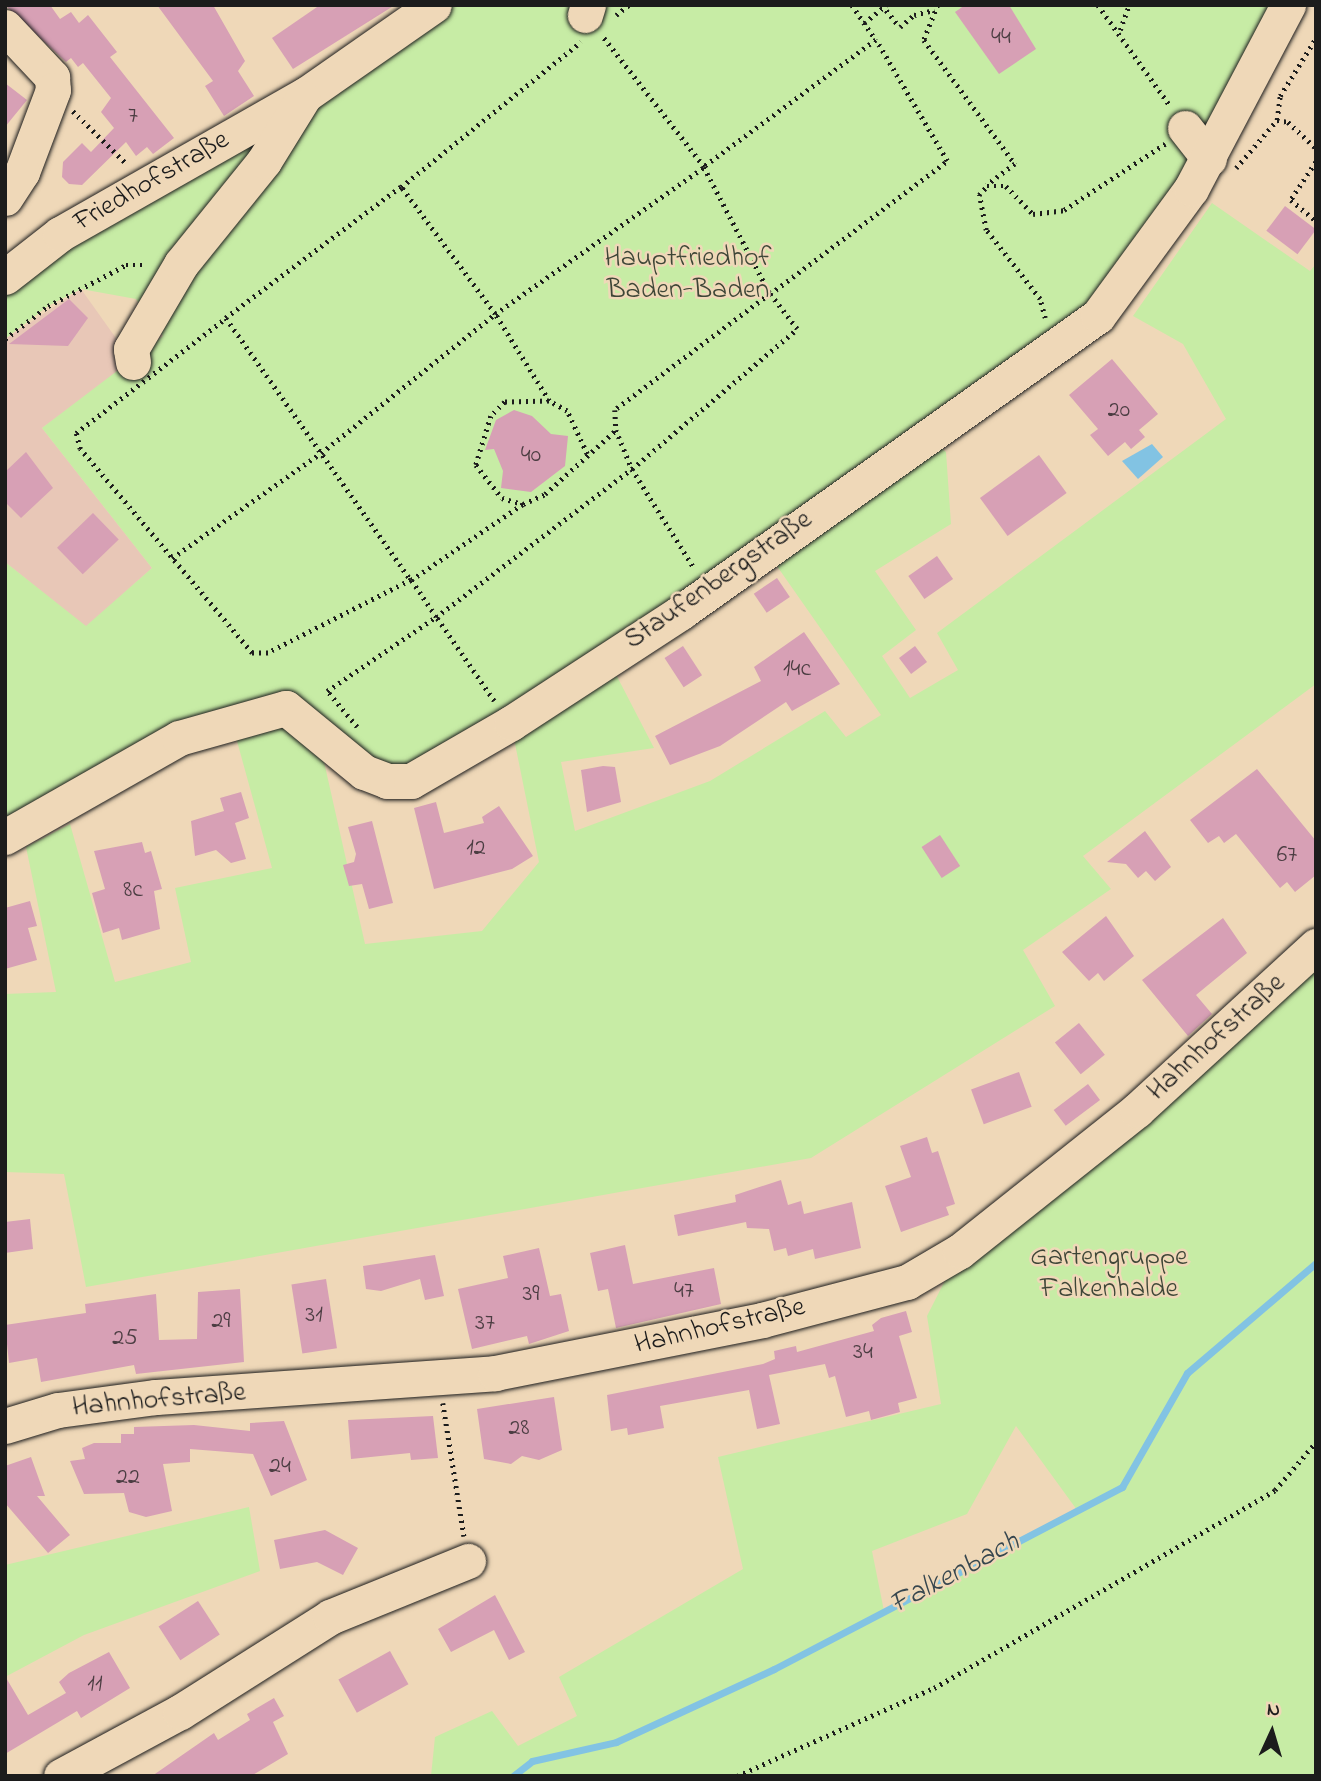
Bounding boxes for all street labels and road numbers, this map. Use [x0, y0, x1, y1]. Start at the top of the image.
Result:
street label: Friedhofstraße [69, 124, 235, 240]
street label: Staufenbergstraße [619, 504, 819, 658]
street label: Hahnhofstraße [1141, 967, 1293, 1109]
street label: Hahnhofstraße [631, 1291, 809, 1363]
street label: Hahnhofstraße [71, 1377, 247, 1425]

